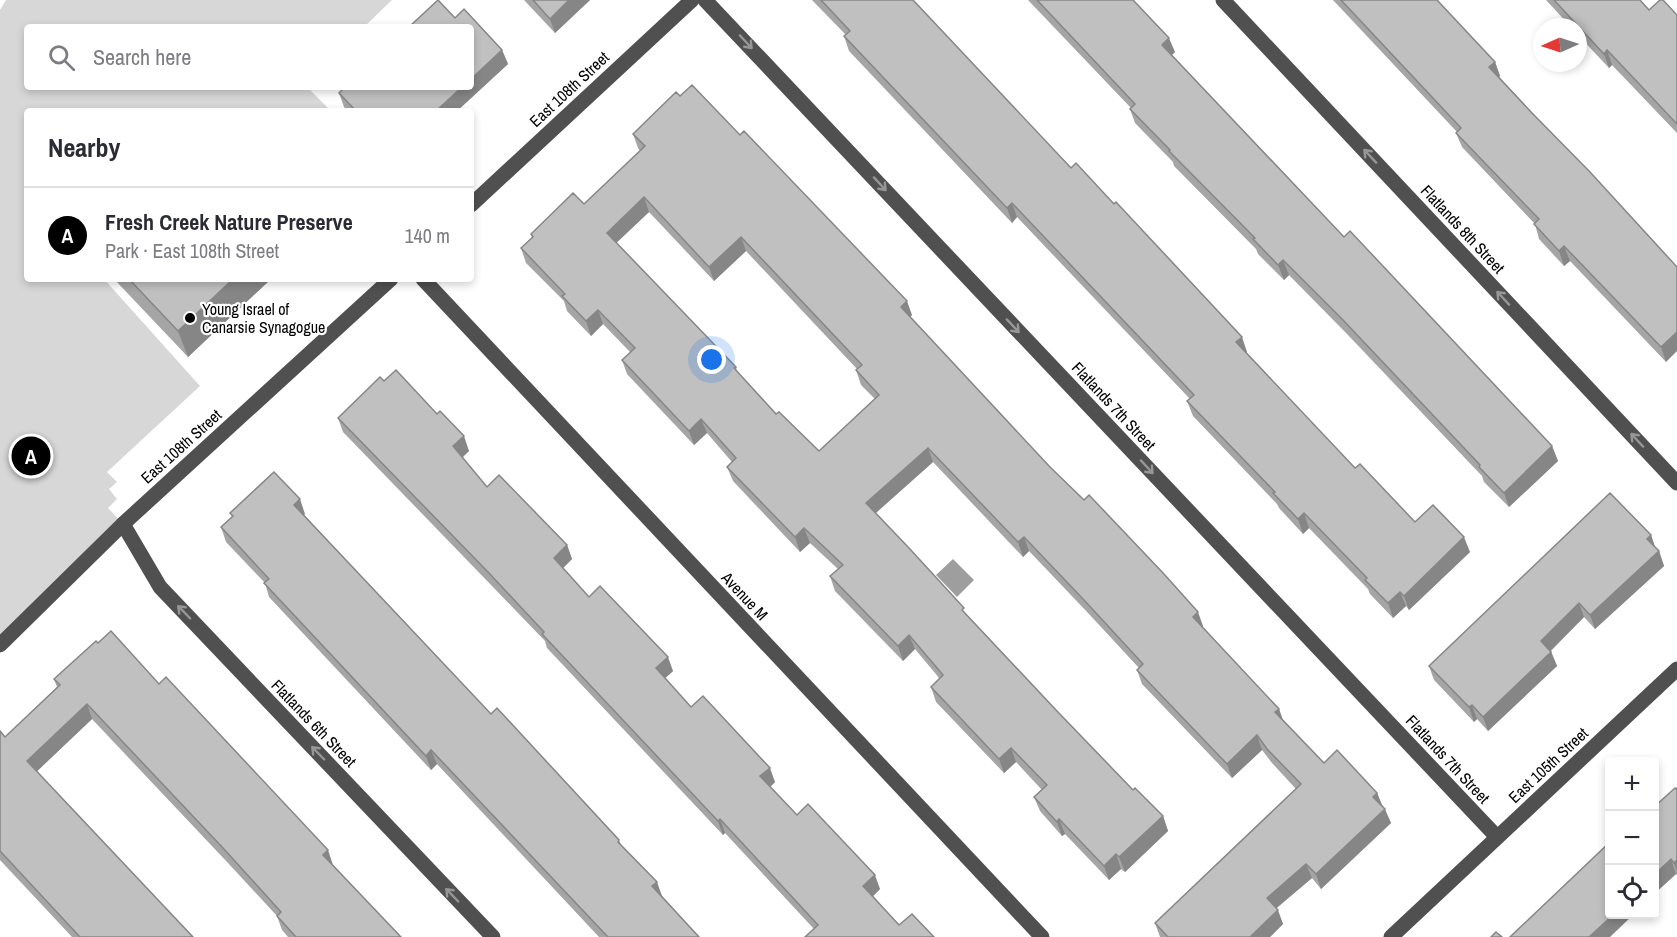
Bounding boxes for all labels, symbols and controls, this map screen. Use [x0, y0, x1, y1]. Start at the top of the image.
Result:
north arrow [1533, 18, 1587, 72]
search box [24, 24, 474, 90]
one-way arrow [738, 35, 753, 50]
icon: search [45, 41, 78, 74]
text: Search here [93, 42, 191, 72]
street label: East 108th Street [524, 46, 614, 132]
text: Nearby [48, 130, 120, 165]
one-way arrow [1363, 149, 1377, 164]
one-way arrow [872, 176, 886, 191]
street label: Flatlands 8th Street [1416, 180, 1510, 278]
text: Fresh Creek Nature Preserve [105, 207, 353, 237]
text: A [62, 222, 73, 249]
text: 140 m [404, 222, 450, 249]
text: Park · East 108th Street [105, 237, 279, 264]
one-way arrow [1496, 291, 1511, 306]
place label: Young Israel of Canarsie Synagogue [202, 298, 325, 338]
marker: Young Israel of Canarsie Synagogue [183, 311, 197, 325]
one-way arrow [1006, 318, 1021, 333]
your location [697, 345, 726, 374]
street label: Flatlands 7th Street [1067, 357, 1161, 455]
street label: East 108th Street [136, 404, 226, 488]
one-way arrow [1630, 433, 1644, 448]
pin: A [12, 434, 51, 478]
one-way arrow [1140, 460, 1155, 475]
street label: Avenue M [716, 566, 773, 625]
one-way arrow [177, 605, 191, 620]
street label: Flatlands 6th Street [267, 674, 362, 772]
street label: Flatlands 7th Street [1401, 710, 1495, 808]
street label: East 105th Street [1503, 722, 1593, 808]
one-way arrow [311, 746, 325, 761]
map controls [1605, 757, 1659, 919]
button: + [1605, 757, 1659, 811]
button: − [1605, 811, 1659, 865]
button: locate [1605, 865, 1659, 919]
one-way arrow [445, 887, 460, 902]

